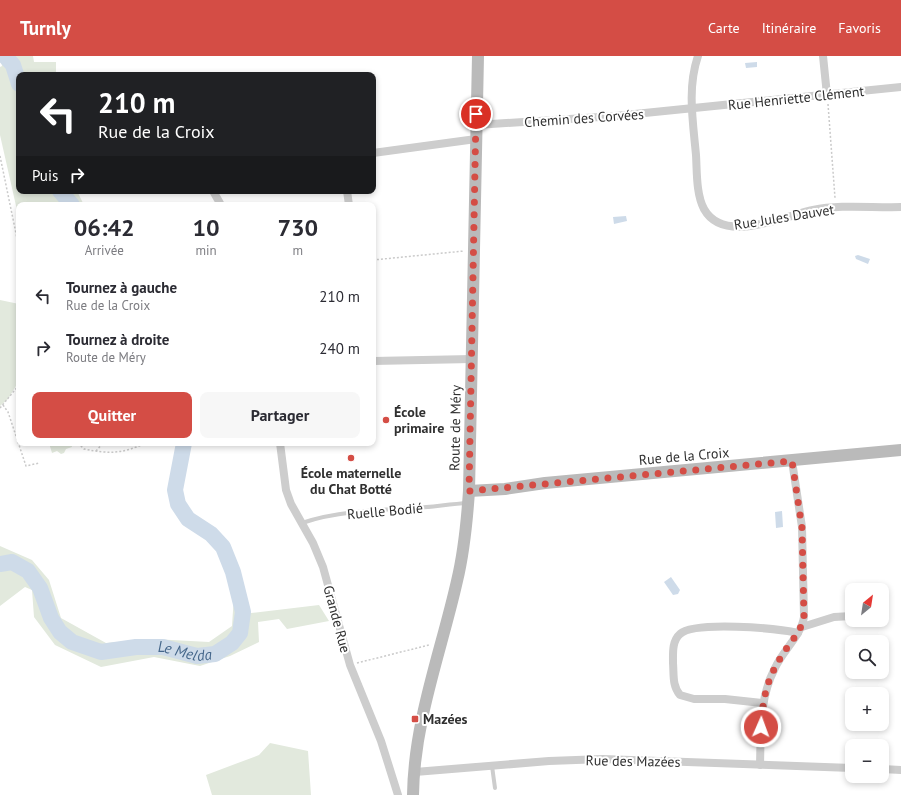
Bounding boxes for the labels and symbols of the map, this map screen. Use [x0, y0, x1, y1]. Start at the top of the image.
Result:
street label: Rue Henriette Clément [727, 82, 865, 114]
pin [459, 97, 493, 131]
street label: Chemin des Corvées [524, 105, 645, 131]
street label: Rue Jules Dauvet [733, 200, 836, 234]
street label: Route de Méry [445, 384, 465, 471]
place label: École primaire [394, 403, 444, 437]
marker: École primaire [381, 415, 391, 425]
street label: Rue de la Croix [638, 443, 730, 469]
marker: École maternelle du Chat Botté [346, 453, 356, 463]
place label: École maternelle du Chat Botté [301, 464, 401, 498]
street label: Ruelle Bodié [346, 499, 424, 523]
street label: Grande Rue [319, 583, 355, 655]
north arrow [845, 583, 889, 627]
water label: Le Melda [158, 637, 213, 665]
position arrow [740, 706, 782, 748]
place label: Mazées [423, 710, 468, 728]
marker: Mazées [410, 714, 420, 724]
street label: Rue des Mazées [585, 751, 681, 771]

